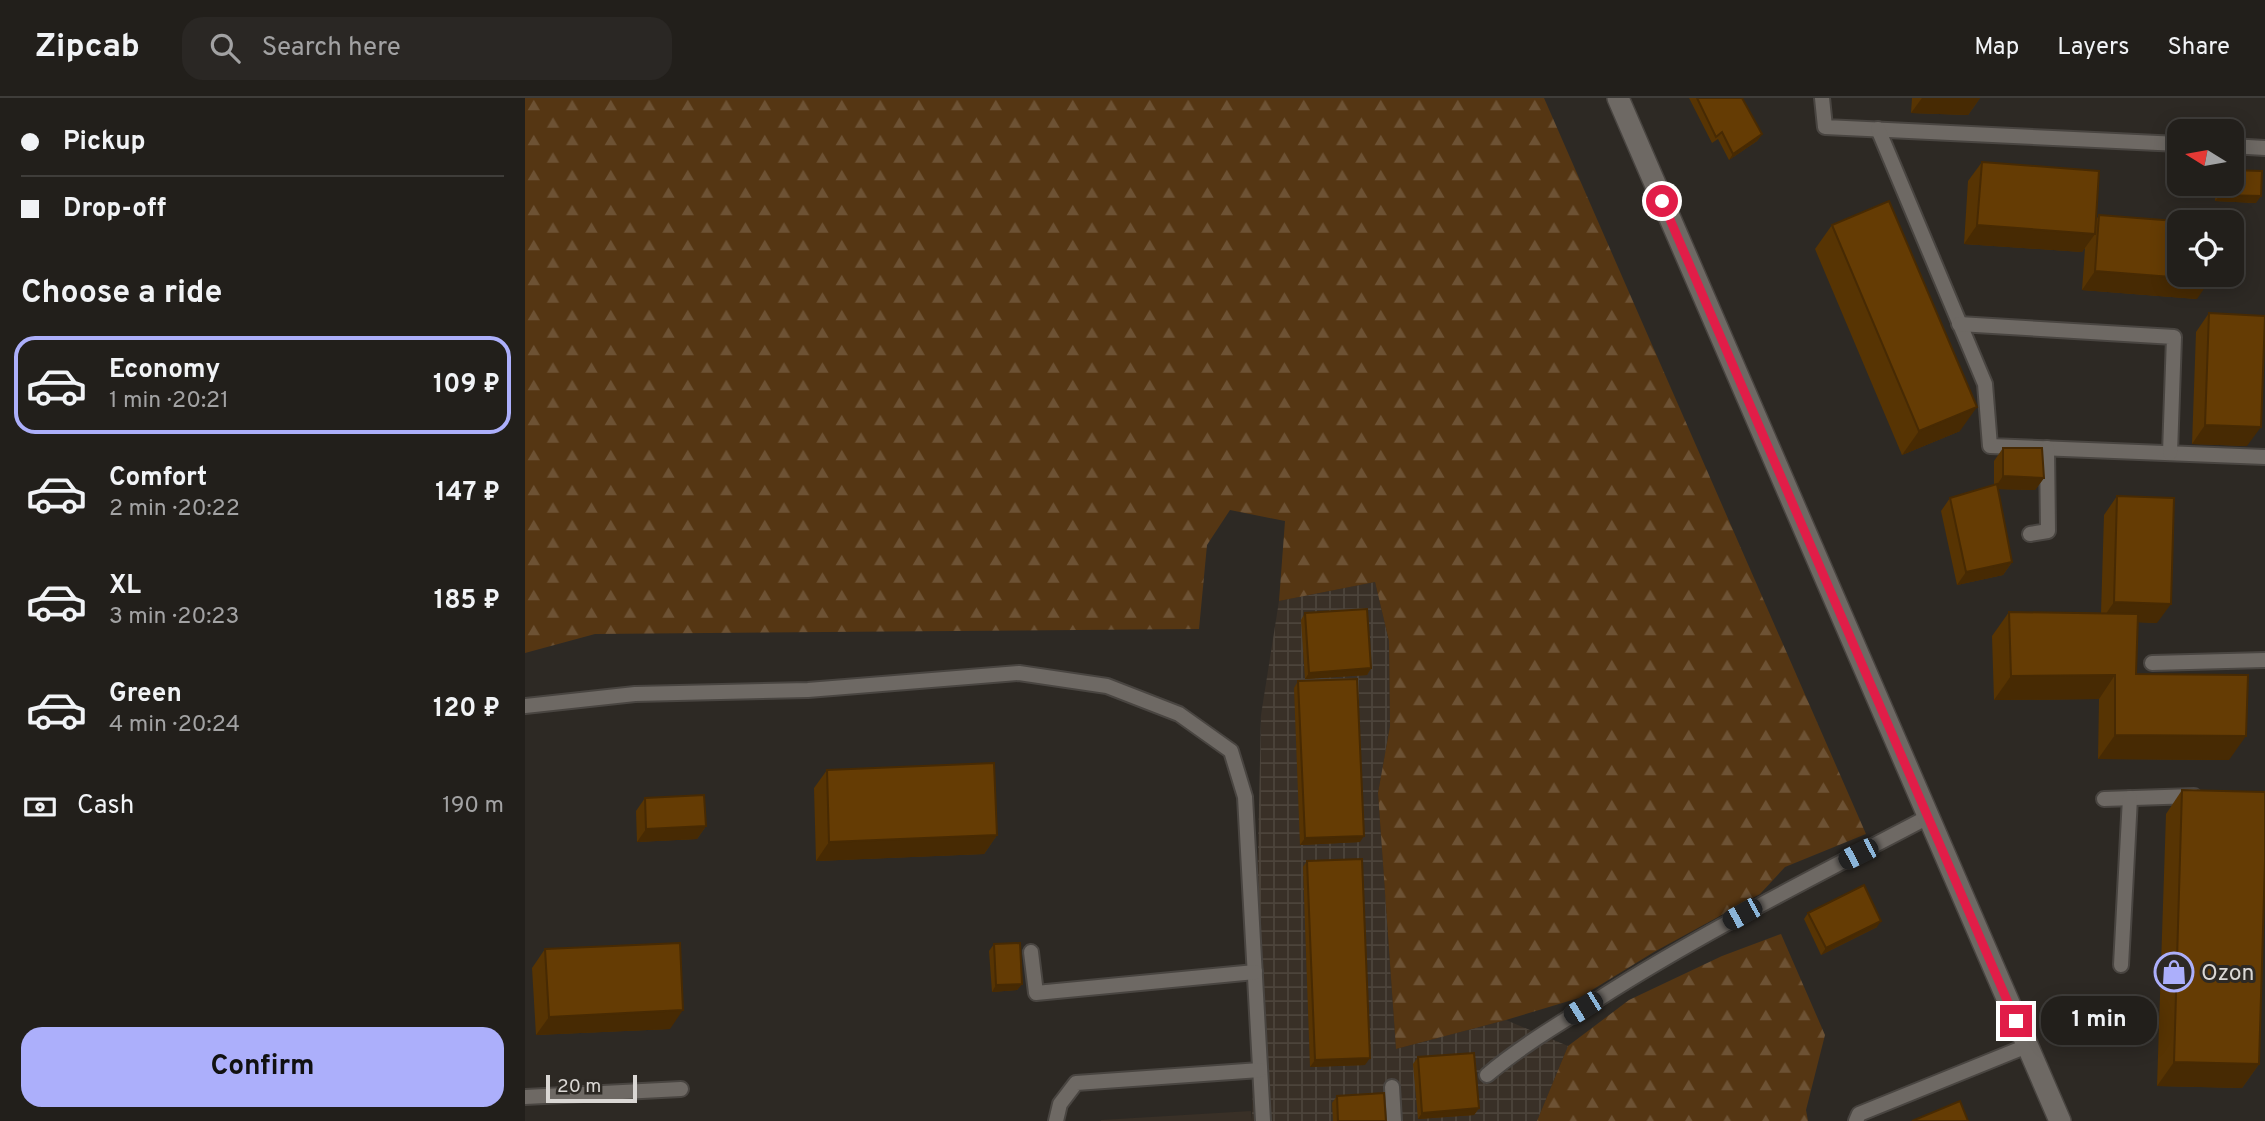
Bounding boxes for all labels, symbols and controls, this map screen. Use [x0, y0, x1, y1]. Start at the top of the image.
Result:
search box [182, 17, 672, 80]
text: Zipcab [35, 27, 140, 69]
icon: search [206, 29, 244, 67]
text: Search here [262, 32, 401, 65]
text: Map [1974, 33, 2019, 63]
text: Layers [2057, 33, 2129, 63]
text: Share [2167, 33, 2230, 63]
north arrow [2167, 119, 2243, 196]
map controls [2167, 119, 2244, 287]
text: Pickup [63, 126, 146, 159]
route start [1646, 185, 1678, 217]
text: Drop-off [63, 193, 166, 226]
button: locate [2167, 210, 2244, 287]
text: Choose a ride [21, 274, 222, 314]
icon: car [25, 354, 88, 417]
text: Economy [109, 354, 220, 387]
text: 109 ₽ [433, 369, 500, 402]
text: 1 min · 20:21 [109, 387, 229, 416]
icon: car [25, 462, 88, 525]
text: Comfort [109, 462, 207, 495]
text: 147 ₽ [435, 477, 500, 510]
text: 2 min · 20:22 [109, 495, 240, 524]
icon: car [25, 570, 88, 633]
text: XL [109, 570, 141, 603]
text: 185 ₽ [434, 585, 500, 618]
text: 3 min · 20:23 [109, 603, 239, 632]
icon: car [25, 678, 88, 741]
text: Green [109, 678, 182, 711]
text: 120 ₽ [433, 693, 500, 726]
text: 4 min · 20:24 [109, 711, 240, 740]
icon: cash [21, 788, 59, 826]
text: Cash [77, 790, 134, 823]
text: 190 m [442, 792, 504, 821]
car [1835, 835, 1882, 873]
car [1719, 895, 1766, 933]
shop icon: Ozon [2153, 951, 2195, 993]
place label: Ozon [2201, 960, 2254, 989]
car [1560, 988, 1607, 1028]
callout: 1 min [2041, 996, 2156, 1046]
route end [2000, 1005, 2032, 1037]
text: 1 min [2071, 1006, 2127, 1035]
button: Confirm [21, 1027, 504, 1107]
scale bar [546, 1072, 637, 1104]
text: 20 m [557, 1075, 601, 1099]

